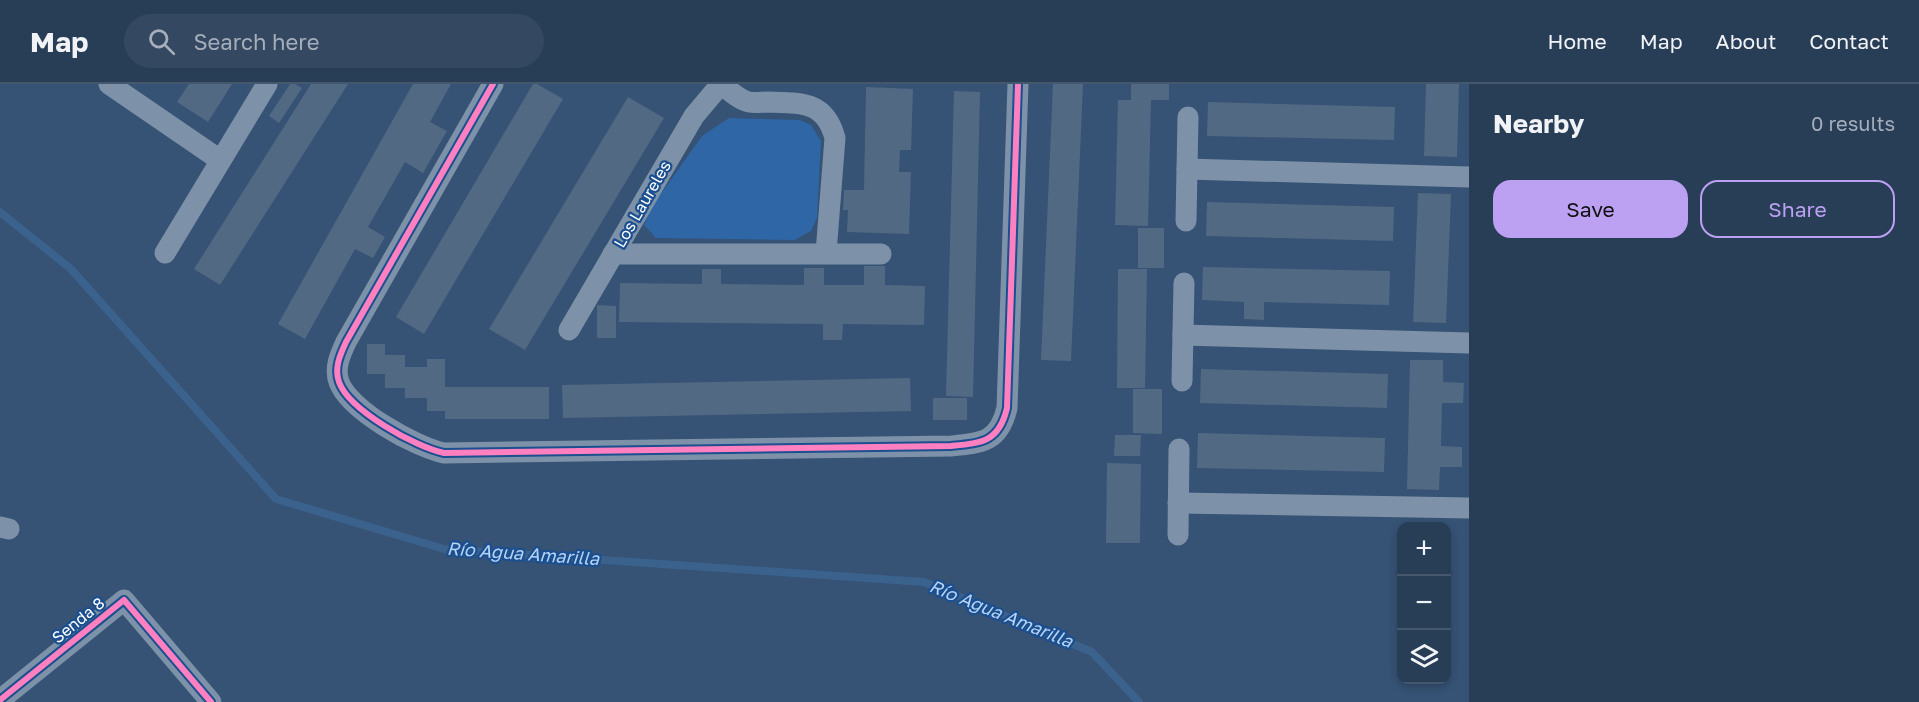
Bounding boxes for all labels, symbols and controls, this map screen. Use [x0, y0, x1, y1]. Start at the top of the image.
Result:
search box [124, 14, 544, 68]
text: Map [30, 25, 88, 58]
icon: search [145, 25, 178, 58]
text: Search here [193, 28, 319, 55]
text: Home [1547, 28, 1607, 54]
text: Map [1640, 28, 1683, 54]
text: About [1716, 28, 1776, 54]
text: Contact [1809, 28, 1889, 54]
text: Nearby [1493, 108, 1584, 139]
text: 0 results [1811, 111, 1895, 135]
street label: Los Laureles [609, 157, 675, 251]
button: Save [1493, 180, 1688, 238]
button: Share [1700, 180, 1895, 238]
map controls [1397, 522, 1451, 684]
button: + [1397, 522, 1451, 576]
water label: Río Agua Amarilla [446, 537, 601, 569]
water label: Río Agua Amarilla [927, 574, 1077, 652]
button: − [1397, 576, 1451, 630]
street label: Senda 8 [48, 593, 108, 647]
button: layers [1397, 630, 1451, 684]

